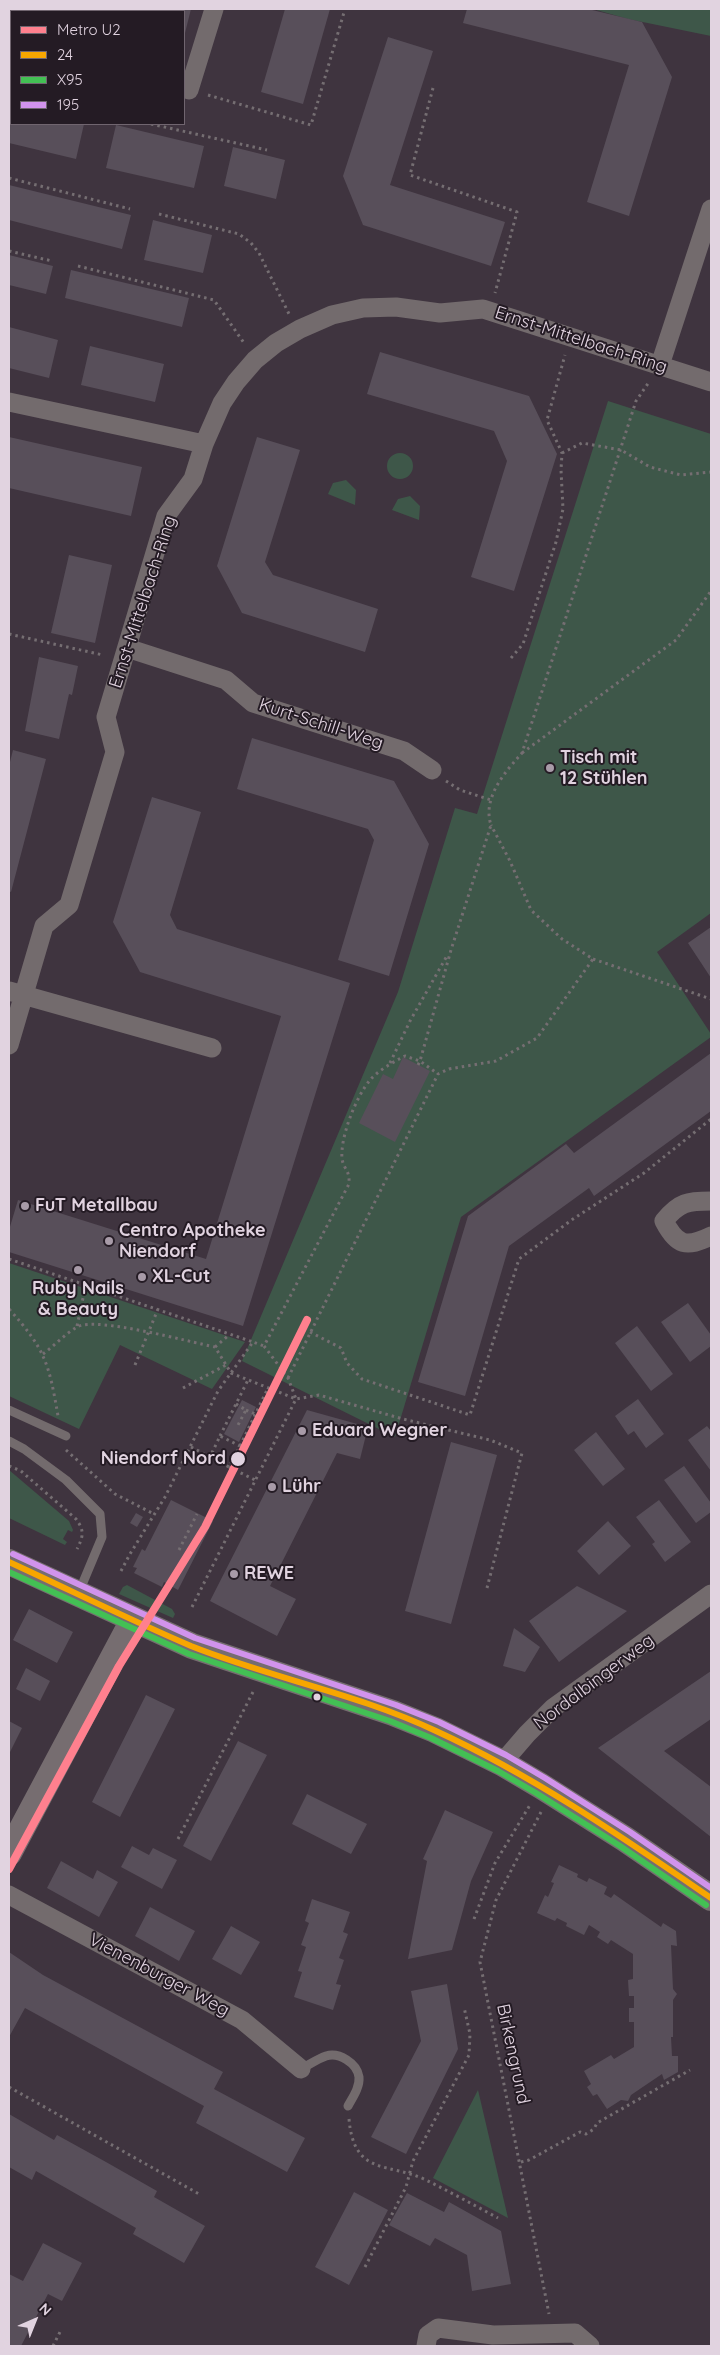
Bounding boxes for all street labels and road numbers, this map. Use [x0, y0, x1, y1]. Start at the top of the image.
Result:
street label: Ernst-Mittelbach-Ring [492, 302, 670, 378]
street label: Ernst-Mittelbach-Ring [105, 513, 181, 691]
street label: Kurt-Schill-Weg [256, 694, 386, 754]
street label: Nordalbingerweg [529, 1630, 659, 1734]
street label: Vienenburger Weg [85, 1929, 233, 2021]
street label: Birkengrund [492, 2002, 534, 2106]

